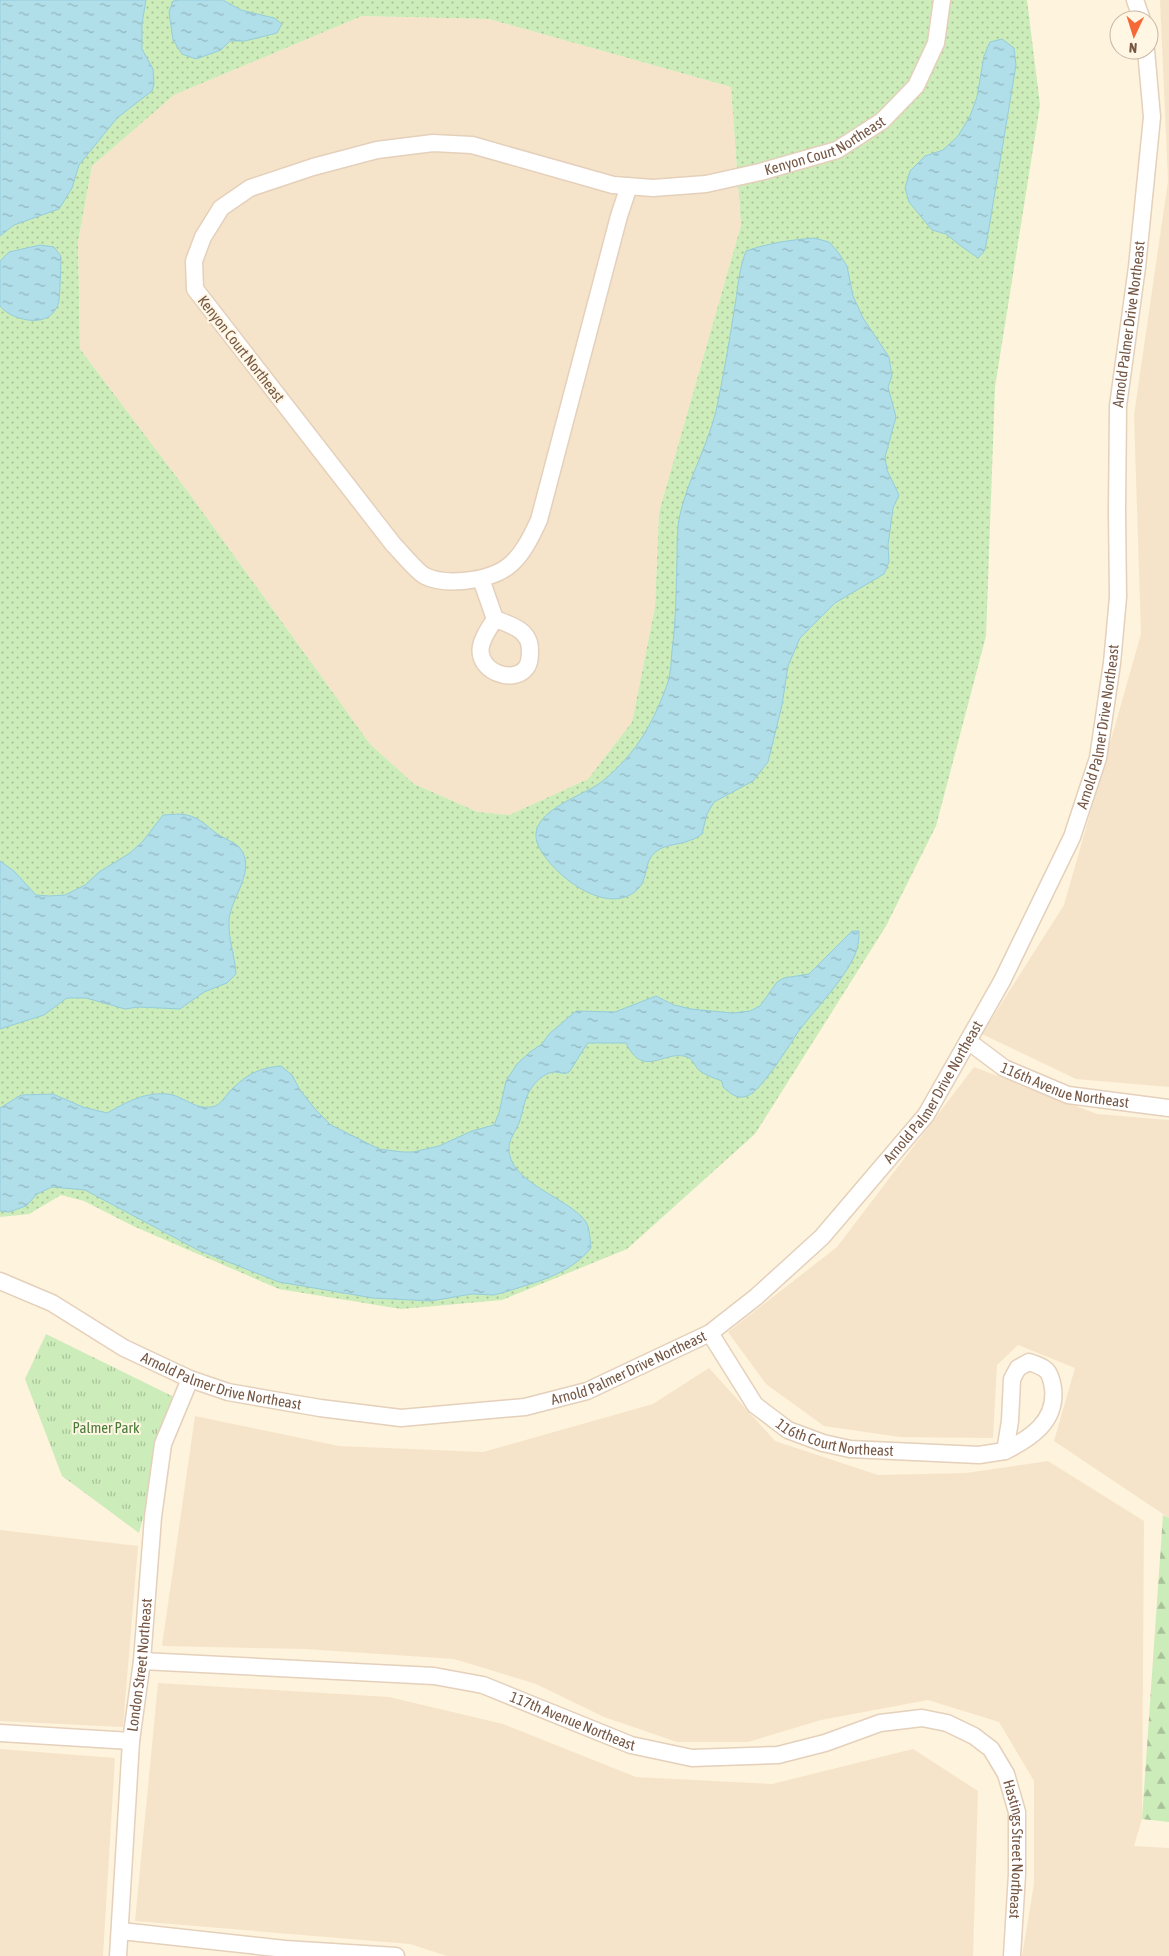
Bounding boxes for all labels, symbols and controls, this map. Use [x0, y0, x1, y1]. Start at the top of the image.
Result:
north arrow [1109, 10, 1159, 60]
text: N [1128, 40, 1138, 56]
street label: Kenyon Court Northeast [762, 112, 888, 178]
street label: Arnold Palmer Drive Northeast [1109, 240, 1148, 408]
street label: Kenyon Court Northeast [195, 292, 288, 405]
street label: Arnold Palmer Drive Northeast [1073, 644, 1122, 811]
street label: Arnold Palmer Drive Northeast [880, 1017, 986, 1166]
street label: 116th Avenue Northeast [998, 1059, 1130, 1111]
street label: Arnold Palmer Drive Northeast [549, 1327, 709, 1408]
street label: Arnold Palmer Drive Northeast [138, 1348, 303, 1413]
street label: 116th Court Northeast [773, 1415, 894, 1459]
park label: Palmer Park [72, 1419, 140, 1436]
street label: London Street Northeast [123, 1598, 155, 1733]
street label: 117th Avenue Northeast [508, 1688, 637, 1754]
street label: Hastings Street Northeast [1000, 1778, 1026, 1919]

